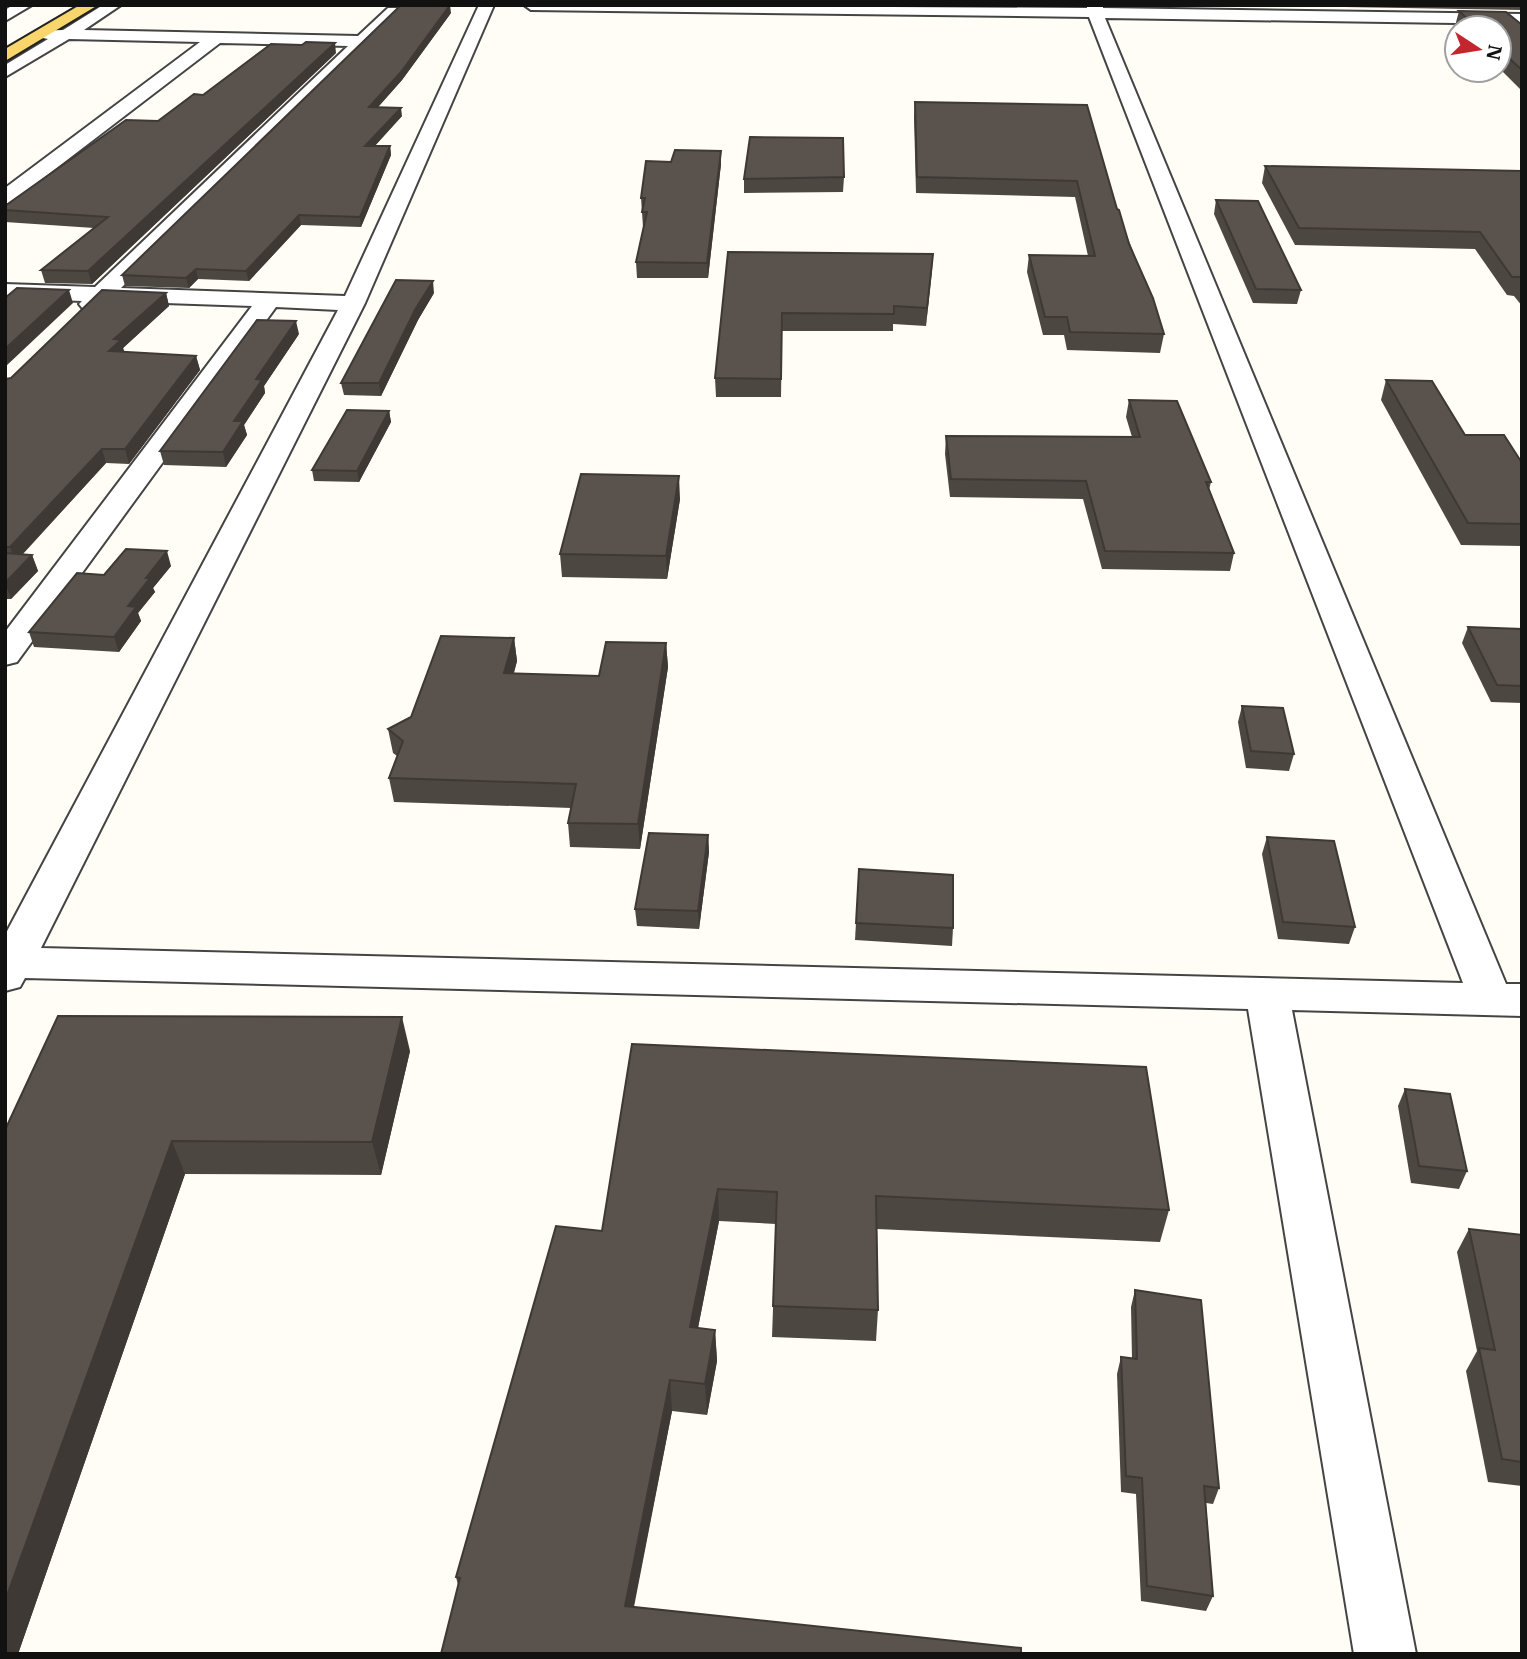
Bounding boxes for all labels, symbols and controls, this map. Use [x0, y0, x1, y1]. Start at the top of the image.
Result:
north arrow [1443, 14, 1513, 84]
text: N [1481, 43, 1508, 62]

